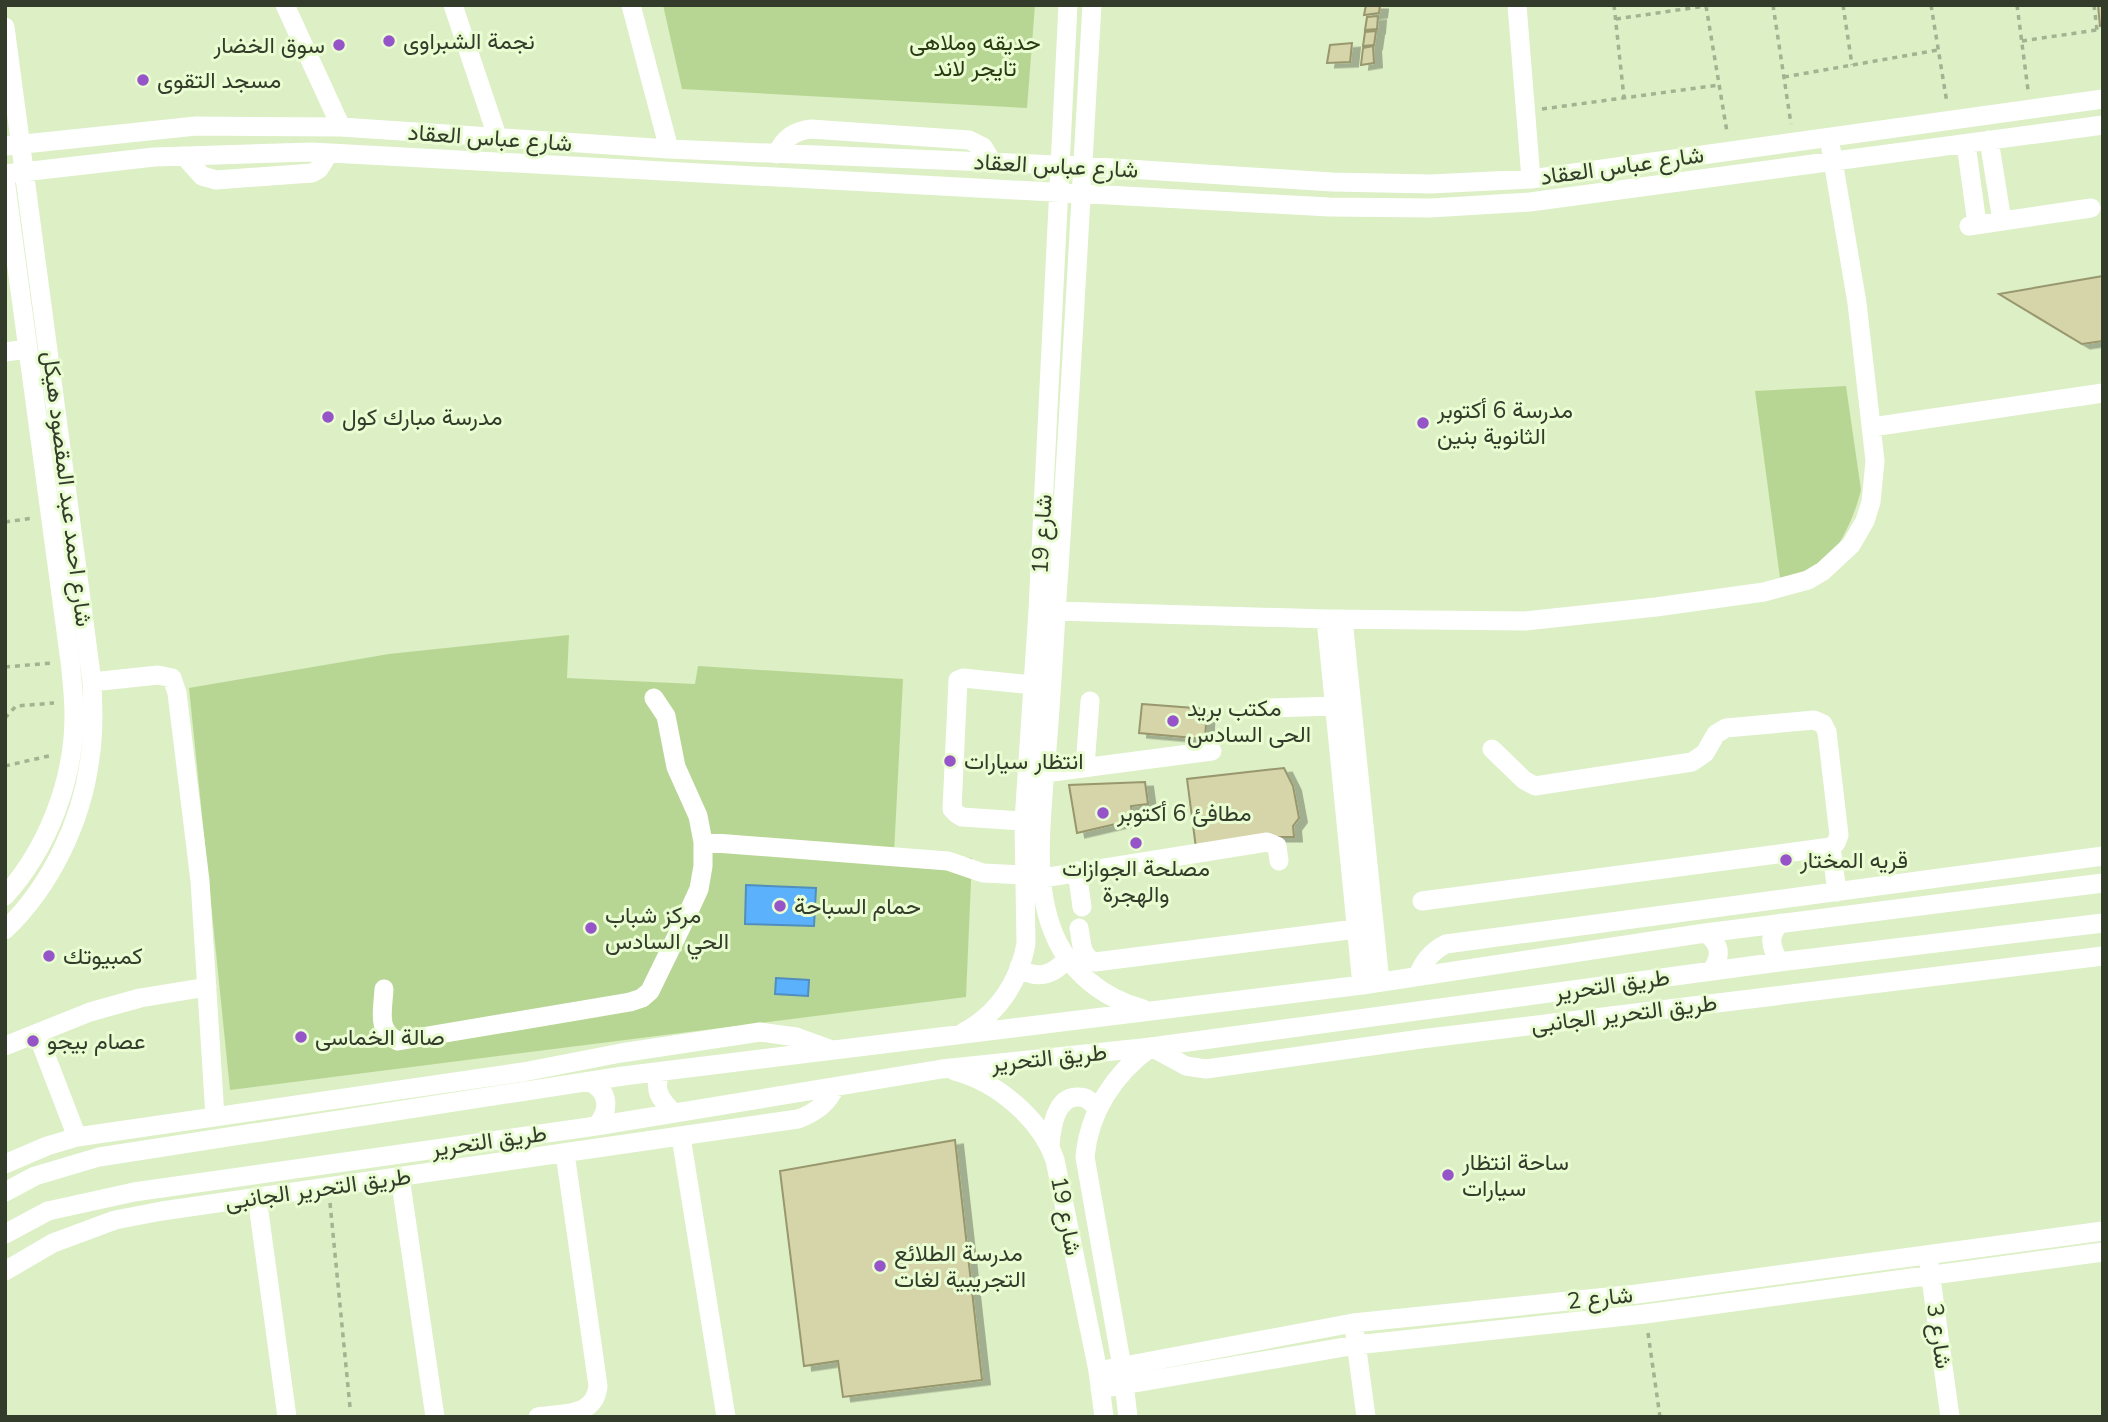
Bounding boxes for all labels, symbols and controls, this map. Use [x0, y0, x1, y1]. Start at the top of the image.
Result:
place label: نجمة الشبراوى [403, 26, 535, 57]
park label: حديقه وملاهى تايجر لاند [909, 27, 1041, 84]
place label: سوق الخضار [212, 30, 325, 61]
marker: نجمة الشبراوى [381, 33, 397, 49]
marker: سوق الخضار [331, 37, 347, 53]
place label: مسجد التقوى [157, 65, 281, 96]
marker: مسجد التقوى [135, 72, 151, 88]
street label: شارع عباس العقاد [407, 117, 573, 159]
street label: شارع عباس العقاد [1538, 139, 1706, 193]
street label: شارع عباس العقاد [973, 146, 1139, 186]
street label: شارع احمد عبد المقصود هيكل [35, 349, 99, 629]
place label: مدرسة 6 أكتوبر الثانوية بنين [1436, 395, 1573, 452]
place label: مدرسة مبارك كول [342, 402, 502, 433]
marker: مدرسة مبارك كول [320, 409, 336, 425]
marker: مدرسة 6 أكتوبر الثانوية بنين [1415, 415, 1431, 431]
street label: شارع 19 [1024, 493, 1060, 575]
place label: مكتب بريد الحى السادس [1187, 693, 1311, 750]
marker: مكتب بريد الحى السادس [1165, 713, 1181, 729]
place label: انتظار سيارات [964, 746, 1084, 777]
marker: انتظار سيارات [942, 753, 958, 769]
place label: مطافئ 6 أكتوبر [1116, 798, 1252, 829]
marker: مطافئ 6 أكتوبر [1095, 805, 1111, 821]
marker: مصلحة الجوازات والهجرة [1128, 835, 1144, 851]
place label: قريه المختار [1799, 845, 1908, 876]
marker: قريه المختار [1778, 852, 1794, 868]
place label: مصلحة الجوازات والهجرة [1062, 853, 1210, 910]
place label: حمام السباحة [794, 891, 921, 922]
marker: حمام السباحة [772, 898, 788, 914]
place label: مركز شباب الحي السادس [605, 900, 729, 960]
marker: مركز شباب الحي السادس [583, 920, 599, 936]
place label: كمبيوتك [63, 941, 143, 972]
marker: كمبيوتك [41, 948, 57, 964]
street label: طريق التحرير [1551, 962, 1672, 1009]
street label: طريق التحرير الجانبى [1529, 987, 1719, 1041]
place label: صالة الخماسى [315, 1022, 445, 1053]
place label: عصام بيجو [47, 1026, 145, 1057]
marker: صالة الخماسى [293, 1029, 309, 1045]
marker: عصام بيجو [25, 1033, 41, 1049]
street label: طريق التحرير [989, 1037, 1108, 1080]
street label: طريق التحرير [428, 1118, 549, 1165]
place label: ساحة انتظار سيارات [1461, 1147, 1569, 1204]
street label: طريق التحرير الجانبى [223, 1161, 413, 1217]
marker: ساحة انتظار سيارات [1440, 1167, 1456, 1183]
street label: شارع 19 [1043, 1174, 1089, 1258]
place label: مدرسة الطلائع التجريبية لغات [894, 1238, 1026, 1295]
marker: مدرسة الطلائع التجريبية لغات [872, 1258, 888, 1274]
street label: شارع 2 [1566, 1279, 1634, 1317]
street label: شارع 3 [1919, 1301, 1959, 1371]

